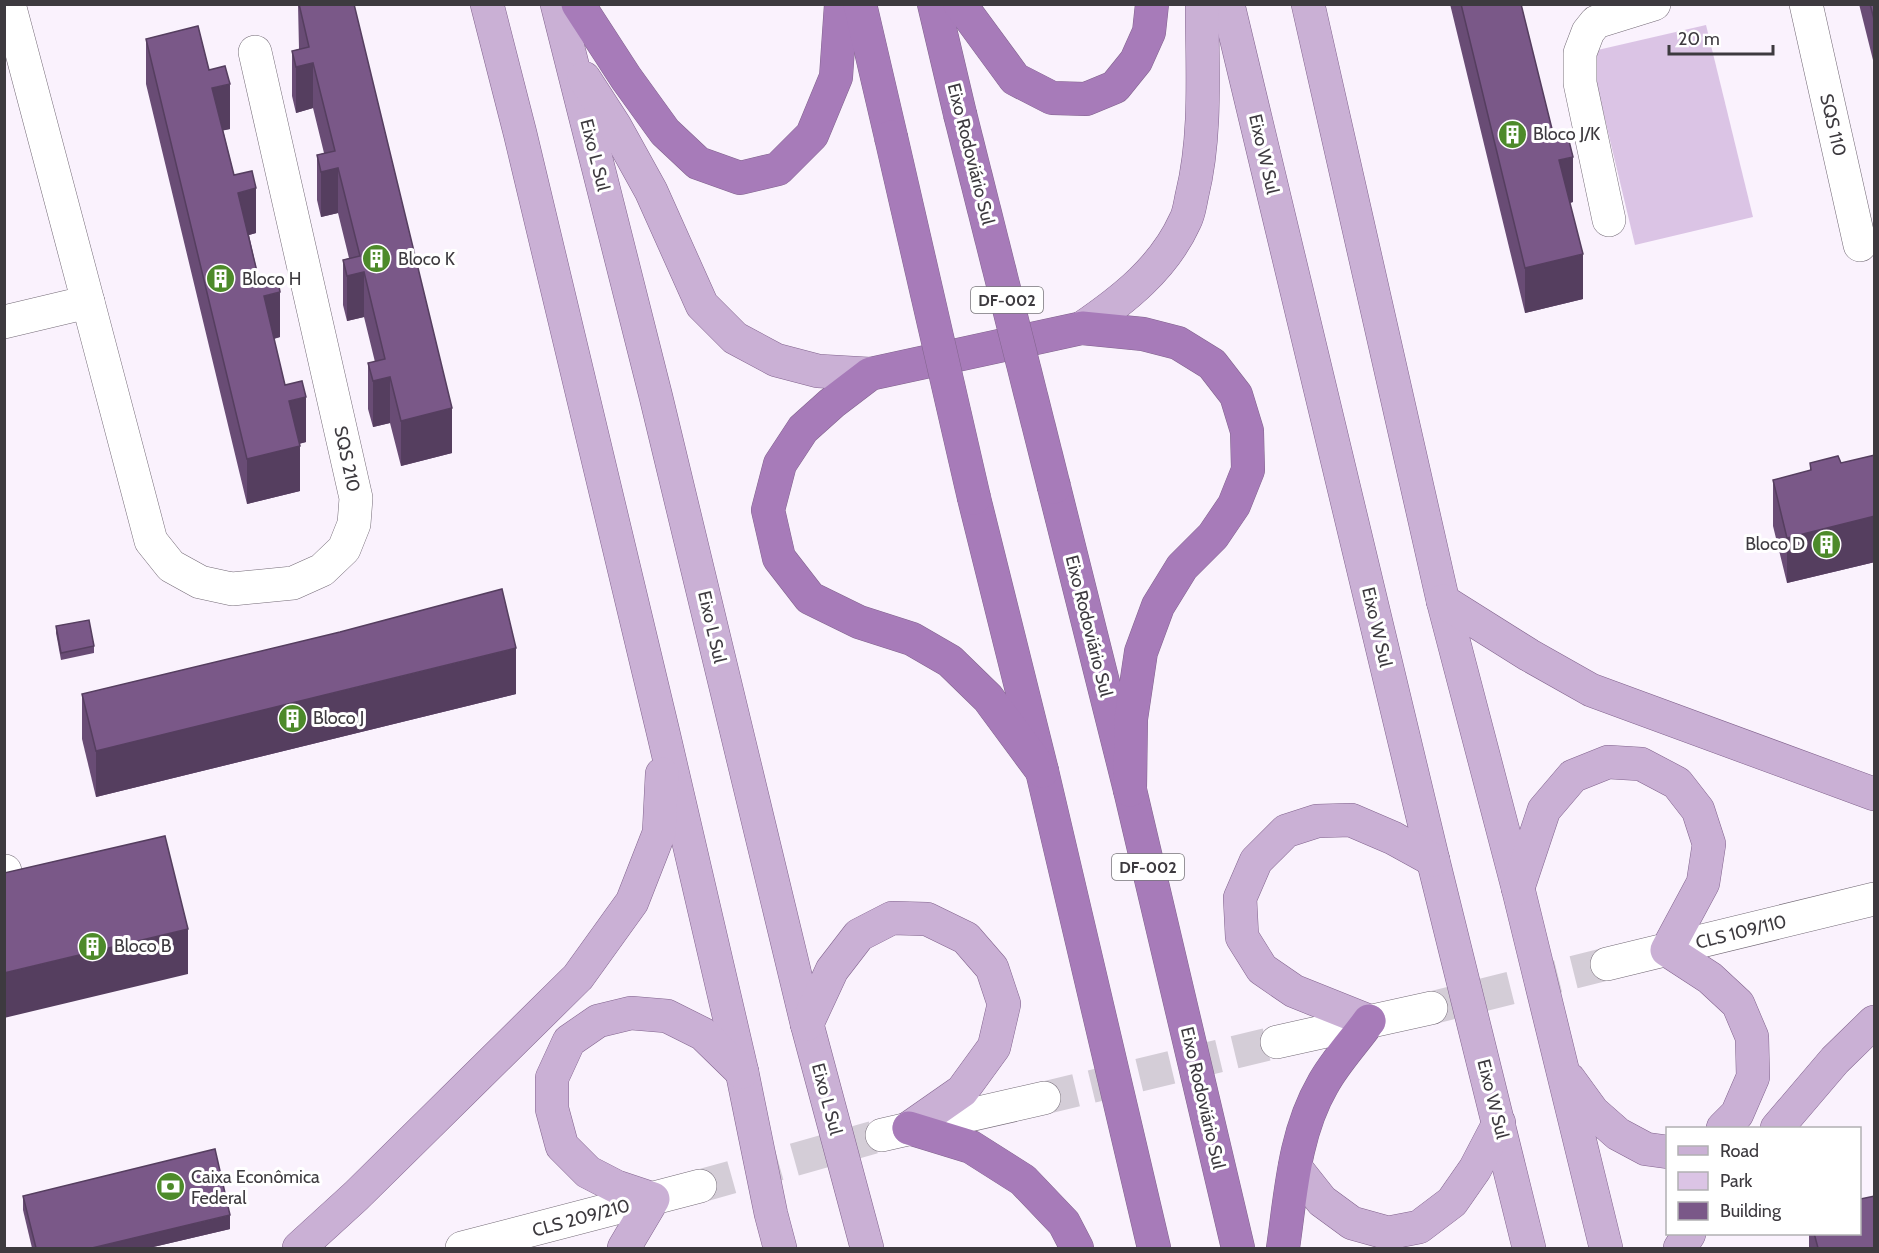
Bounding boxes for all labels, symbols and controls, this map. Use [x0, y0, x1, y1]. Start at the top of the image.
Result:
scale bar [1669, 18, 1772, 56]
text: 20 m [1678, 28, 1720, 50]
street label: Eixo Rodoviário Sul [943, 81, 999, 228]
street label: SQS 110 [1815, 92, 1851, 158]
street label: Eixo W Sul [1244, 112, 1284, 197]
street label: Eixo L Sul [575, 117, 615, 194]
building icon: Bloco J/K [1496, 118, 1528, 150]
place label: Bloco J/K [1533, 123, 1601, 145]
building icon: Bloco K [361, 243, 393, 275]
place label: Bloco K [398, 248, 456, 270]
building icon: Bloco H [205, 263, 237, 295]
place label: Bloco H [242, 268, 301, 290]
road number: DF-002 [971, 287, 1043, 313]
street label: SQS 210 [329, 424, 365, 494]
building icon: Bloco D [1810, 528, 1842, 560]
place label: Bloco D [1745, 533, 1805, 555]
street label: Eixo Rodoviário Sul [1061, 553, 1117, 700]
street label: Eixo W Sul [1357, 585, 1397, 670]
street label: Eixo L Sul [693, 589, 731, 666]
building icon: Bloco J [276, 702, 308, 734]
place label: Bloco J [313, 707, 364, 729]
road number: DF-002 [1112, 854, 1184, 880]
street label: CLS 109/110 [1693, 910, 1789, 954]
building icon: Bloco B [77, 930, 109, 962]
place label: Bloco B [114, 935, 172, 957]
street label: Eixo Rodoviário Sul [1176, 1025, 1230, 1172]
street label: Eixo W Sul [1472, 1057, 1514, 1142]
street label: Eixo L Sul [807, 1061, 847, 1138]
legend [1666, 1127, 1861, 1235]
text: Road [1720, 1140, 1759, 1162]
place label: Caixa Econômica Federal [191, 1166, 320, 1209]
text: Park [1720, 1170, 1753, 1192]
bank icon: Caixa Econômica Federal [154, 1171, 186, 1203]
street label: CLS 209/210 [530, 1194, 632, 1242]
text: Building [1720, 1200, 1782, 1222]

